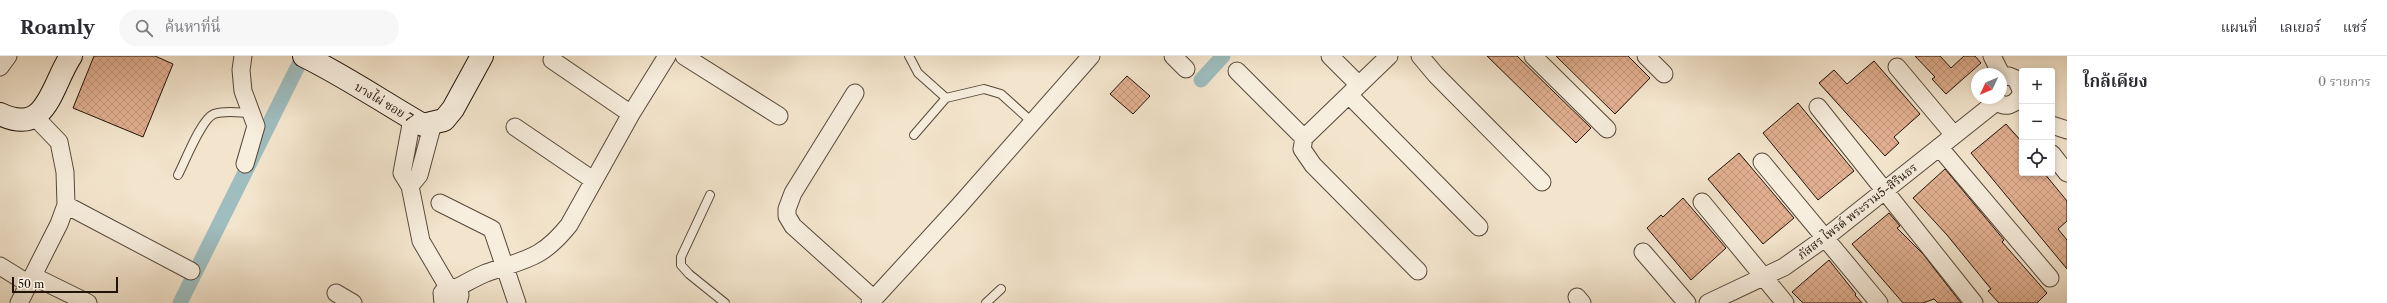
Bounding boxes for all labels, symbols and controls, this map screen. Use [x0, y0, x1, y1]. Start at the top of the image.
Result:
search box [119, 10, 399, 46]
text: Roamly [20, 16, 95, 39]
icon: search [133, 17, 155, 39]
text: ค้นหาที่นี่ [165, 17, 221, 36]
text: แผนที่ [2221, 18, 2257, 36]
text: เลเยอร์ [2279, 18, 2321, 36]
text: แชร์ [2343, 18, 2367, 36]
north arrow [1971, 68, 2007, 104]
map controls [2019, 68, 2055, 176]
button: + [2019, 68, 2055, 104]
text: ใกล้เคียง [2083, 71, 2148, 91]
text: 0 รายการ [2318, 73, 2371, 89]
street label: บางไผ่ ซอย 7 [352, 78, 416, 125]
button: − [2019, 104, 2055, 140]
button: locate [2019, 140, 2055, 176]
street label: ภัสสร ไพรด์ พระราม5-สิรินธร [1794, 159, 1920, 262]
scale bar [12, 275, 118, 294]
text: 50 m [18, 277, 44, 291]

